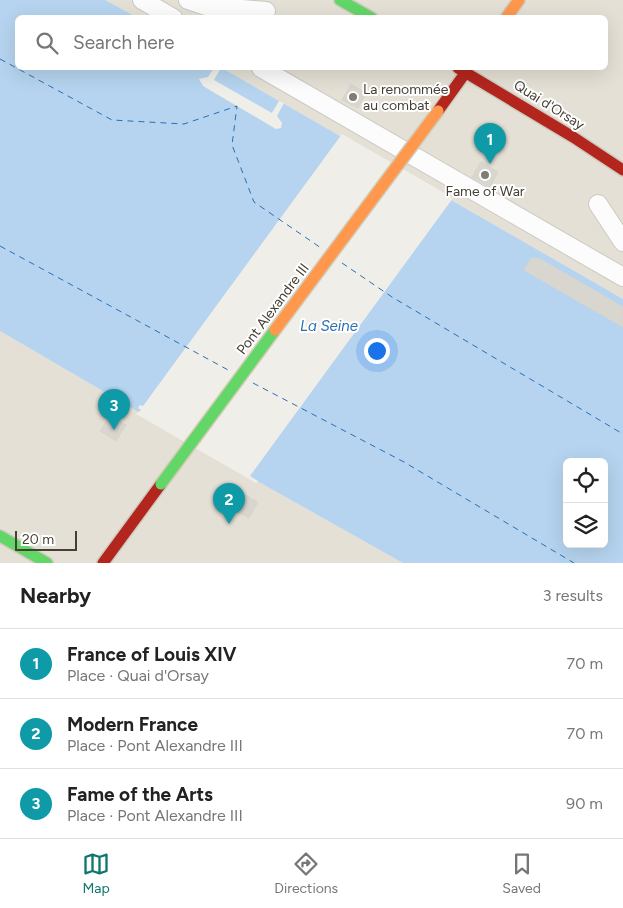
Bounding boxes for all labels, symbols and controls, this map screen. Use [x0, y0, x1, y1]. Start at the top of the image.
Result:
search box [15, 15, 608, 70]
icon: search [33, 29, 61, 57]
text: Search here [73, 31, 175, 54]
street label: Quai d'Orsay [511, 77, 588, 134]
place label: La renommée au combat [363, 81, 449, 114]
marker: La renommée au combat [347, 91, 359, 103]
pin: 1 [474, 123, 506, 164]
marker: Fame of War [479, 169, 491, 181]
place label: Fame of War [445, 183, 525, 200]
street label: Pont Alexandre III [233, 260, 313, 358]
water label: La Seine [300, 317, 358, 335]
your location [364, 338, 390, 364]
pin: 3 [98, 389, 130, 430]
map controls [563, 458, 608, 548]
button: locate [563, 458, 608, 503]
pin: 2 [213, 483, 245, 524]
button: layers [563, 503, 608, 548]
scale bar [15, 528, 78, 551]
text: 20 m [22, 531, 54, 548]
text: Nearby [20, 583, 91, 608]
text: 3 results [543, 586, 603, 605]
text: France of Louis XIV [67, 643, 236, 666]
text: 1 [33, 654, 39, 673]
text: 70 m [567, 654, 603, 673]
text: Place · Quai d'Orsay [67, 666, 209, 685]
text: Modern France [67, 713, 198, 736]
text: 2 [31, 724, 41, 743]
text: 70 m [567, 724, 603, 743]
text: Place · Pont Alexandre III [67, 736, 243, 755]
text: Fame of the Arts [67, 783, 213, 806]
text: 3 [32, 794, 40, 813]
text: 90 m [566, 794, 603, 813]
text: Place · Pont Alexandre III [67, 806, 243, 825]
tab: Map [82, 850, 110, 897]
tab: Directions [274, 850, 338, 897]
tab: Saved [502, 850, 541, 897]

